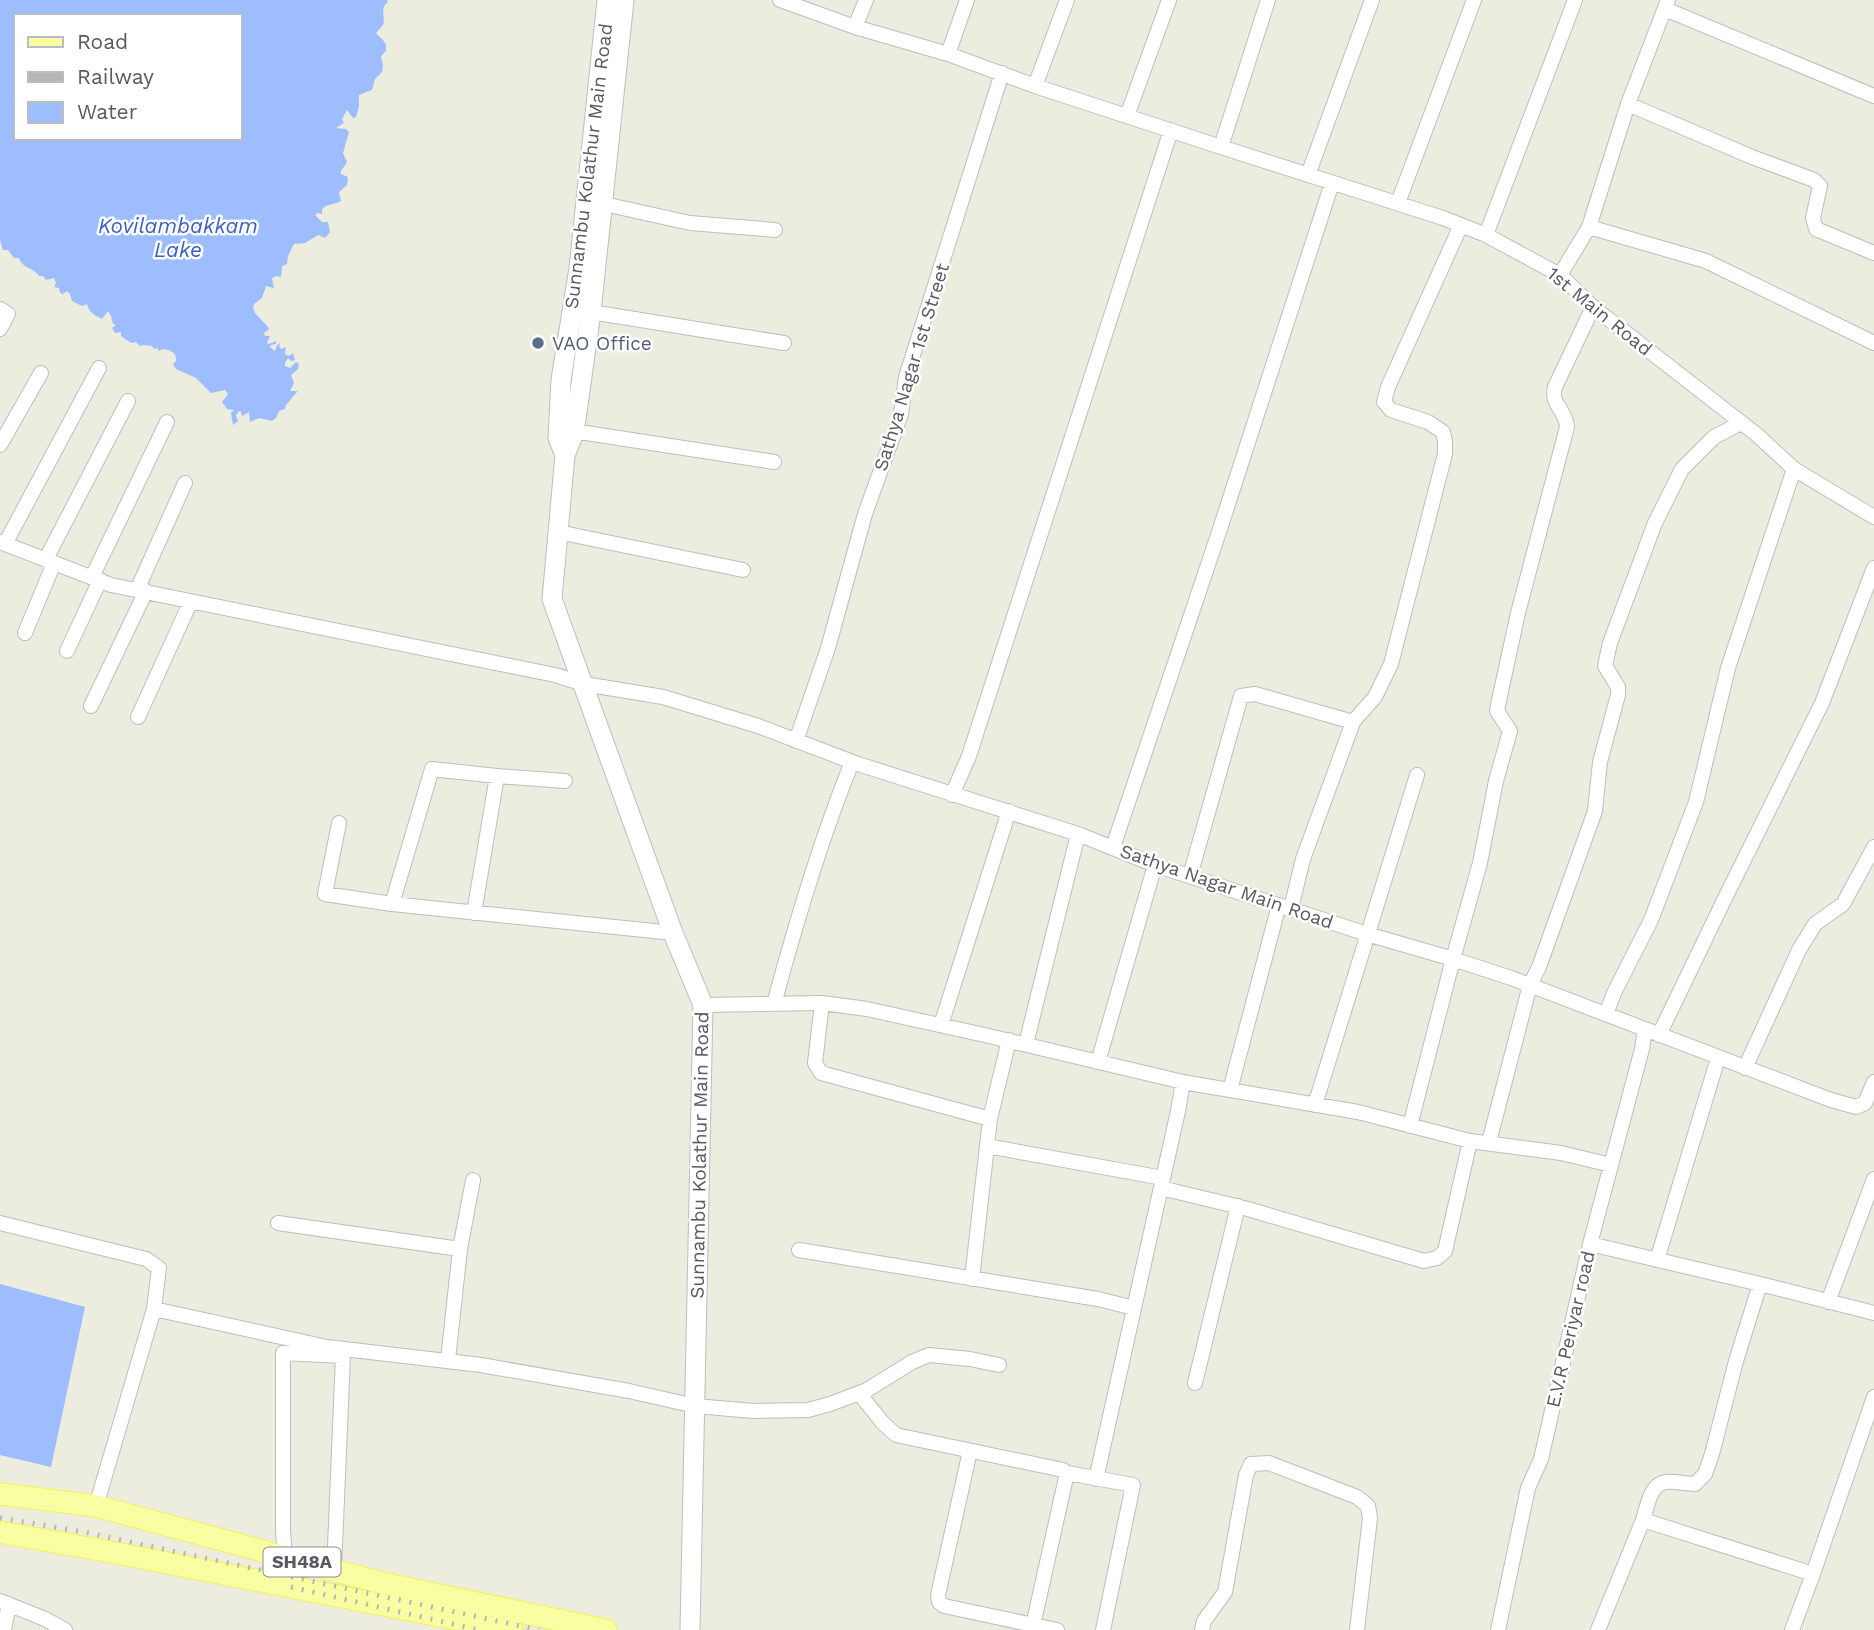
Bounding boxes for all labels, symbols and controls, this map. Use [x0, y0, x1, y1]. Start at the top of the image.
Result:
legend [14, 14, 242, 140]
street label: Sunnambu Kolathur Main Road [560, 22, 617, 310]
text: Road [77, 29, 128, 54]
text: Railway [77, 64, 154, 89]
text: Water [77, 99, 138, 124]
water label: Kovilambakkam Lake [98, 213, 258, 262]
street label: Sathya Nagar 1st Street [869, 260, 954, 474]
street label: 1st Main Road [1543, 262, 1657, 361]
place label: VAO Office [552, 332, 652, 355]
marker: VAO Office [530, 335, 546, 351]
street label: Sathya Nagar Main Road [1117, 839, 1336, 934]
street label: Sunnambu Kolathur Main Road [685, 1011, 714, 1299]
street label: E.V.R Periyar road [1541, 1249, 1600, 1410]
road number: SH48A [264, 1548, 340, 1576]

